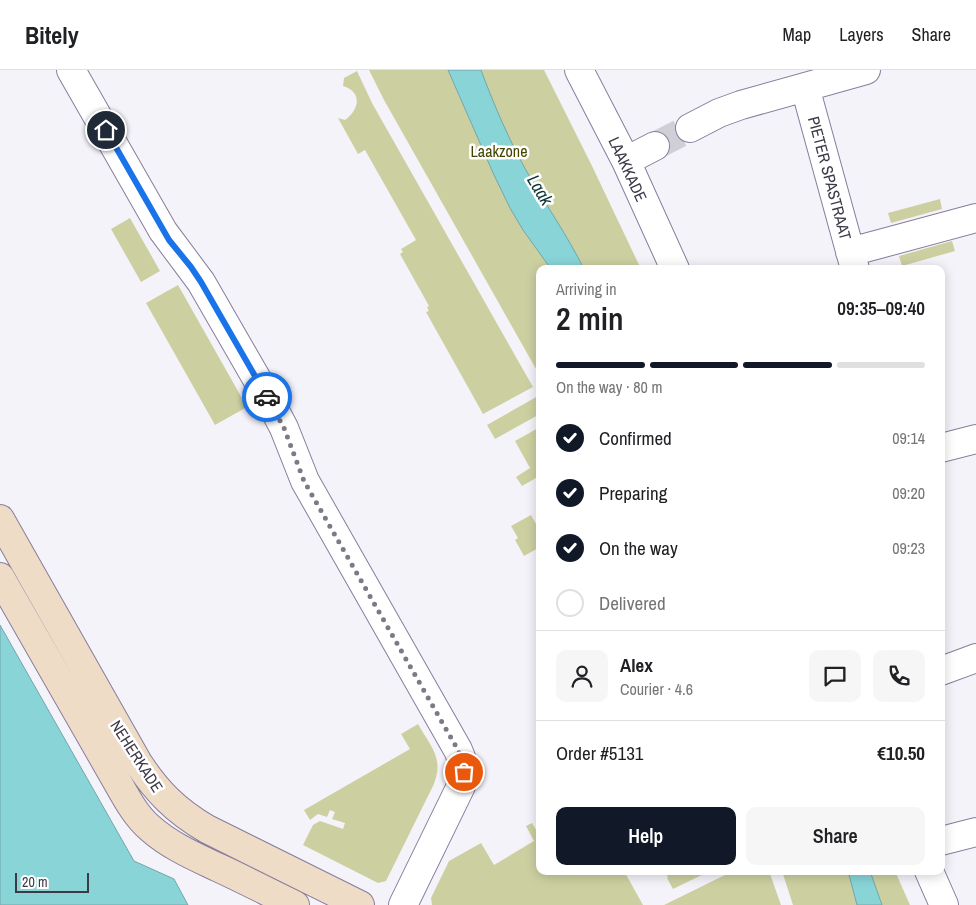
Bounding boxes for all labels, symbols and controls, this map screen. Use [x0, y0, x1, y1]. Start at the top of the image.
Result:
text: Bitely [25, 19, 79, 51]
text: Map [783, 22, 811, 47]
text: Layers [839, 22, 884, 47]
text: Share [912, 22, 951, 47]
pin [85, 109, 127, 151]
street label: PIETER SPASTRAAT [803, 114, 857, 242]
icon: home [92, 116, 120, 144]
street label: LAAKKADE [603, 133, 653, 205]
park label: Laakzone [471, 140, 527, 162]
water label: Laak [521, 170, 560, 210]
text: Arriving in [556, 278, 617, 300]
text: 09:35–09:40 [837, 295, 925, 321]
text: 2 min [556, 297, 624, 340]
courier [242, 372, 292, 422]
text: On the way · 80 m [556, 376, 662, 398]
icon: car [253, 383, 281, 411]
icon: check [556, 424, 584, 452]
text: Confirmed [599, 425, 672, 451]
text: 09:14 [892, 427, 925, 449]
icon: check [556, 479, 584, 507]
text: Preparing [599, 480, 667, 506]
text: 09:20 [892, 482, 925, 504]
icon: check [556, 534, 584, 562]
text: On the way [599, 535, 678, 561]
text: 09:23 [892, 537, 925, 559]
text: Delivered [599, 590, 666, 616]
button: person [556, 650, 608, 702]
button: chat [809, 650, 861, 702]
button: phone [873, 650, 925, 702]
text: Alex [620, 652, 653, 678]
text: Courier · 4.6 [620, 678, 693, 700]
street label: NEHERKADE [106, 716, 168, 796]
text: Order #5131 [556, 740, 643, 766]
text: €10.50 [877, 740, 925, 766]
pin [443, 751, 485, 793]
icon: bag [450, 758, 478, 786]
button: Help [556, 807, 736, 865]
button: Share [746, 807, 925, 865]
scale bar [15, 870, 89, 893]
text: 20 m [22, 873, 48, 891]

